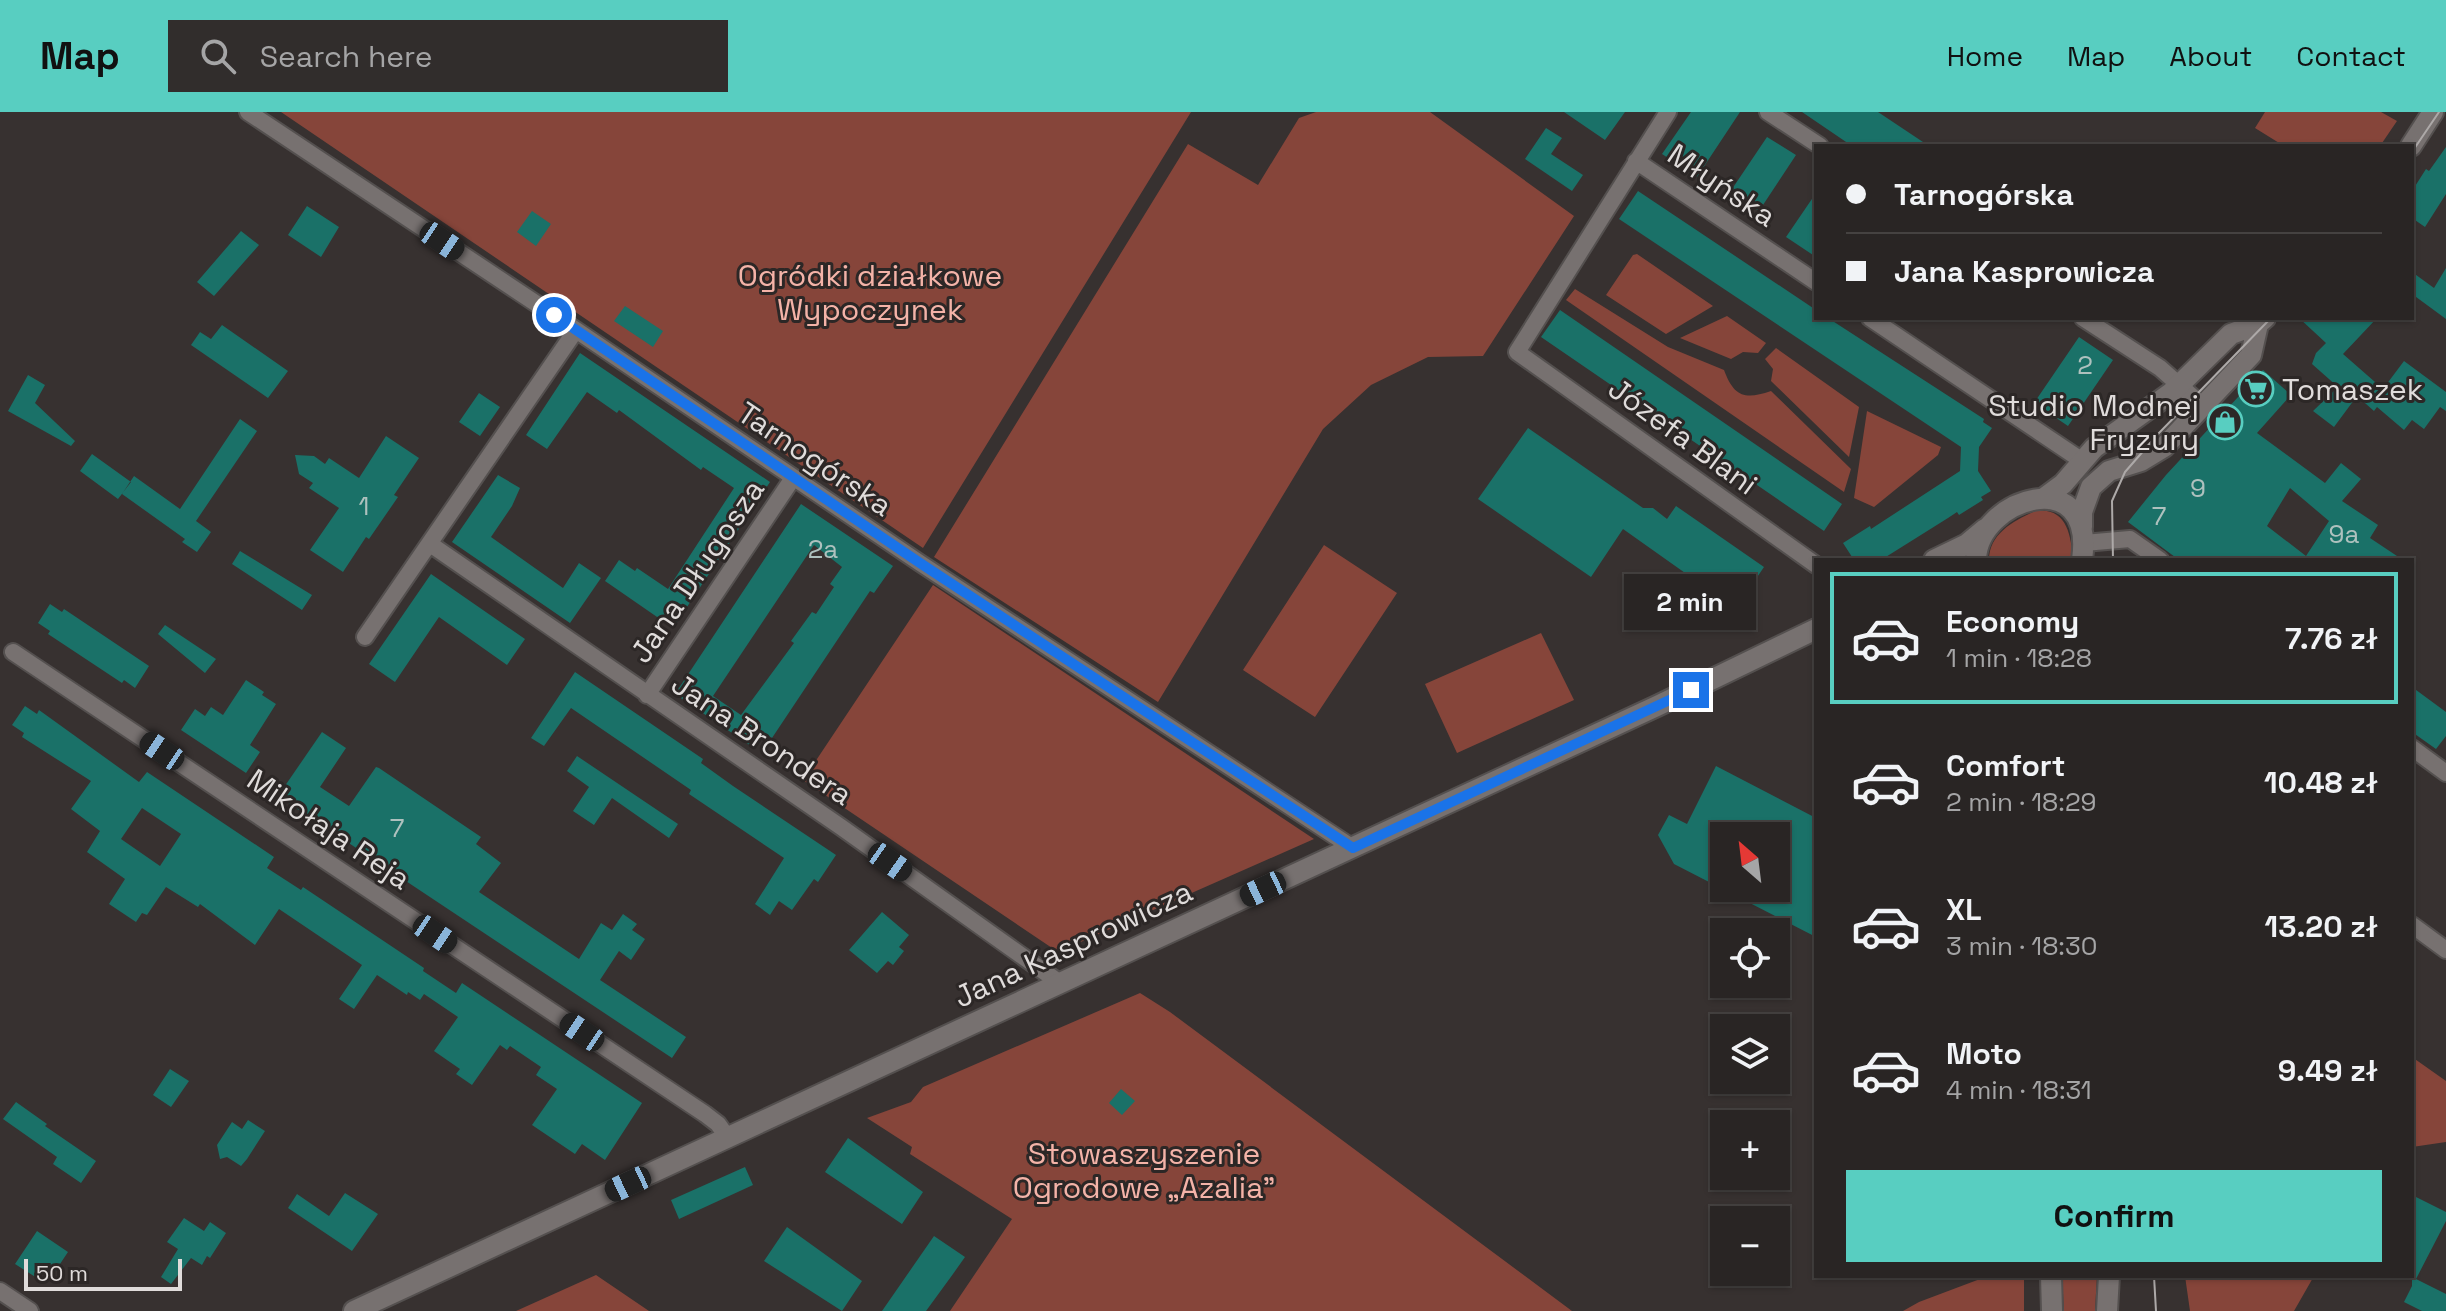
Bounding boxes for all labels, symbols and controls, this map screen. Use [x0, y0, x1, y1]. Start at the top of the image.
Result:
search box [168, 20, 728, 92]
text: Map [40, 32, 120, 80]
icon: search [196, 34, 240, 78]
text: Search here [260, 37, 433, 76]
text: Home [1947, 38, 2023, 74]
text: Map [2067, 38, 2125, 74]
text: About [2169, 38, 2252, 74]
text: Contact [2296, 38, 2406, 74]
street label: Młyńska [1660, 135, 1784, 235]
text: Tarnogórska [1894, 175, 2074, 214]
car [415, 218, 469, 264]
text: Jana Kasprowicza [1894, 252, 2154, 291]
park label: Ogródki działkowe Wypoczynek [738, 256, 1002, 329]
route start [536, 297, 572, 333]
house number: 2 [2077, 348, 2093, 382]
street label: Józefa Blani [1601, 369, 1765, 503]
supermarket icon: Tomaszek [2237, 370, 2275, 408]
place label: Tomaszek [2282, 370, 2423, 409]
place label: Studio Modnej Fryzury [1988, 386, 2199, 459]
street label: Tarnogórska [730, 393, 900, 525]
shop icon: Studio Modnej Fryzury [2206, 403, 2244, 441]
house number: 9 [2190, 471, 2206, 505]
street label: Jana Długosza [621, 472, 773, 670]
house number: 1 [359, 489, 369, 523]
house number: 7 [2152, 499, 2166, 533]
house number: 9a [2329, 517, 2359, 551]
house number: 2a [808, 532, 838, 566]
callout: 2 min [1625, 574, 1757, 630]
text: 2 min [1656, 585, 1724, 619]
icon: car [1850, 602, 1922, 674]
text: Economy [1946, 602, 2079, 641]
text: 7.76 zł [2285, 619, 2378, 658]
text: 1 min · 18:28 [1946, 641, 2092, 675]
street label: Jana Brondera [664, 664, 860, 814]
route end [1673, 672, 1709, 708]
car [135, 728, 189, 774]
icon: car [1850, 746, 1922, 818]
text: Comfort [1946, 746, 2065, 785]
street label: Mikołaja Reja [240, 760, 418, 898]
text: 10.48 zł [2264, 763, 2378, 802]
text: 2 min · 18:29 [1946, 785, 2096, 819]
house number: 7 [390, 811, 404, 845]
north arrow [1710, 822, 1790, 902]
map controls [1710, 822, 1790, 1286]
car [863, 838, 917, 886]
car [1236, 868, 1290, 910]
street label: Jana Kasprowicza [947, 872, 1199, 1016]
icon: car [1850, 890, 1922, 962]
text: XL [1946, 890, 1982, 929]
text: 13.20 zł [2265, 907, 2378, 946]
car [408, 911, 462, 957]
button: locate [1710, 918, 1790, 998]
text: 3 min · 18:30 [1946, 929, 2097, 963]
car [555, 1009, 609, 1055]
button: layers [1710, 1014, 1790, 1094]
icon: car [1850, 1034, 1922, 1106]
text: Moto [1946, 1034, 2022, 1073]
text: 9.49 zł [2278, 1051, 2378, 1090]
text: 4 min · 18:31 [1946, 1073, 2092, 1107]
button: + [1710, 1110, 1790, 1190]
park label: Stowaszyszenie Ogrodowe „Azalia” [1013, 1134, 1275, 1207]
car [601, 1163, 655, 1205]
button: Confirm [1846, 1170, 2382, 1262]
button: − [1710, 1206, 1790, 1286]
scale bar [24, 1255, 182, 1291]
text: 50 m [36, 1259, 88, 1287]

